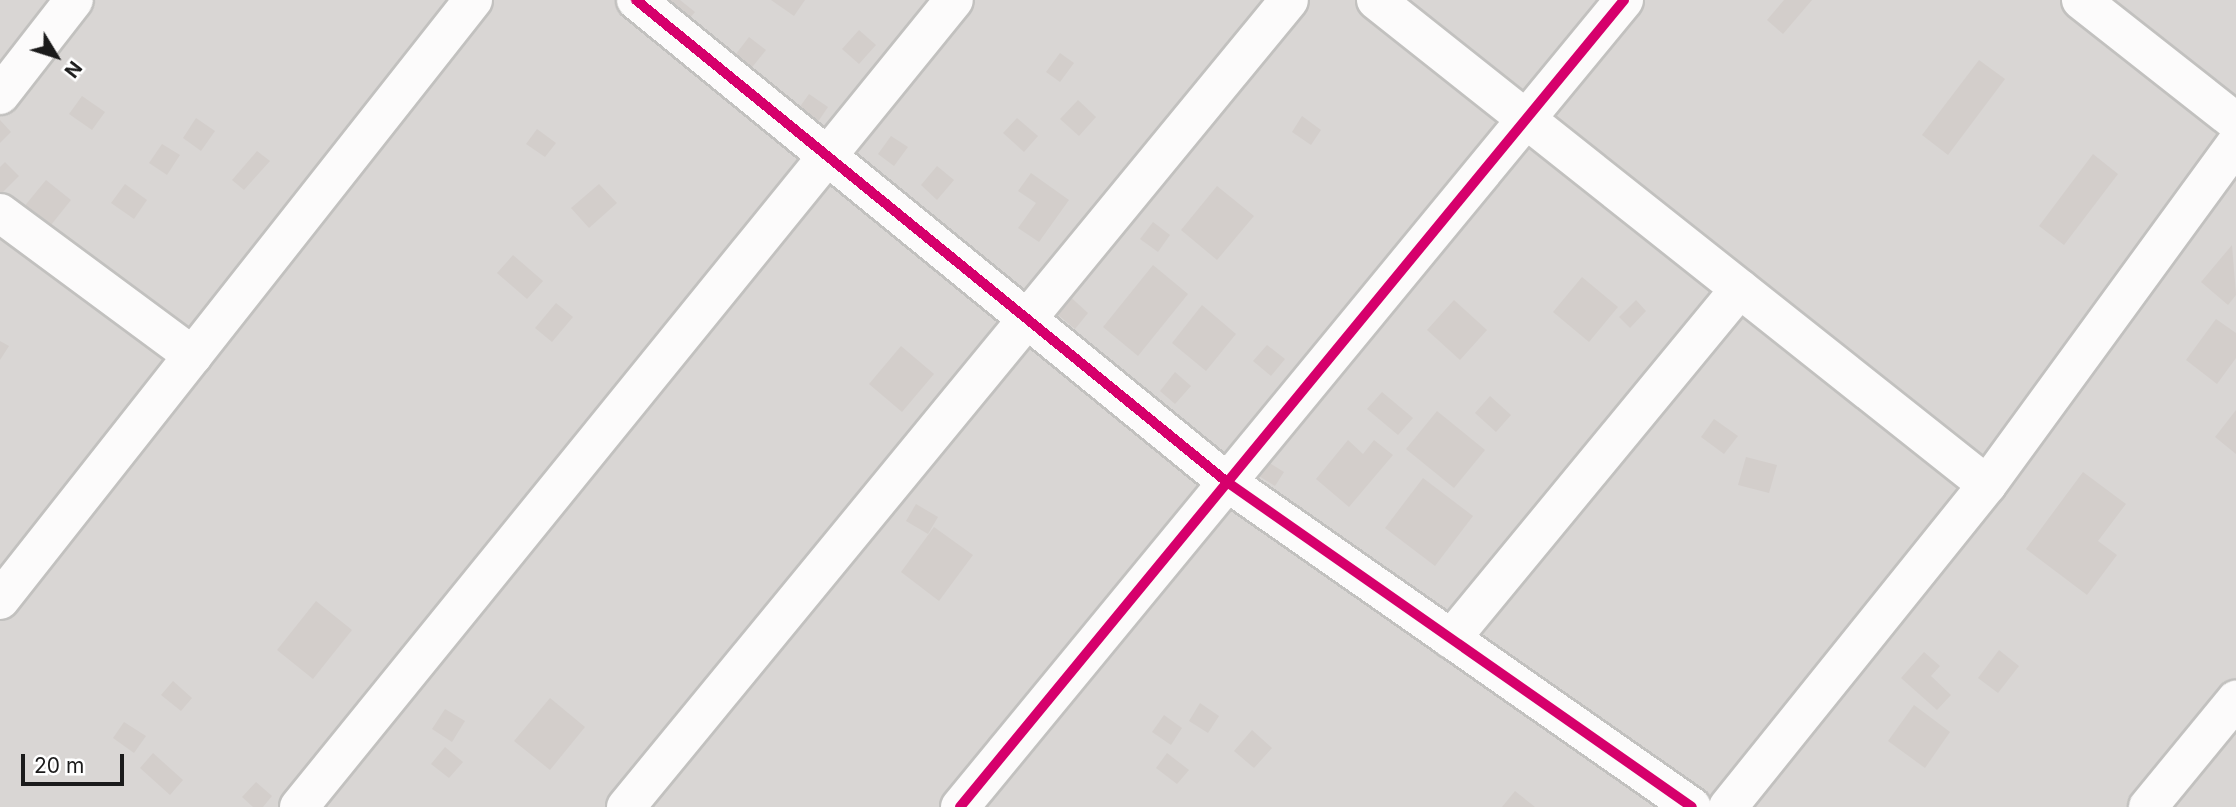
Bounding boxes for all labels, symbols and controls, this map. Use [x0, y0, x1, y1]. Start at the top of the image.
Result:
north arrow [21, 21, 91, 91]
text: N [59, 56, 86, 82]
scale bar [24, 740, 128, 784]
text: 20 m [34, 753, 84, 778]

